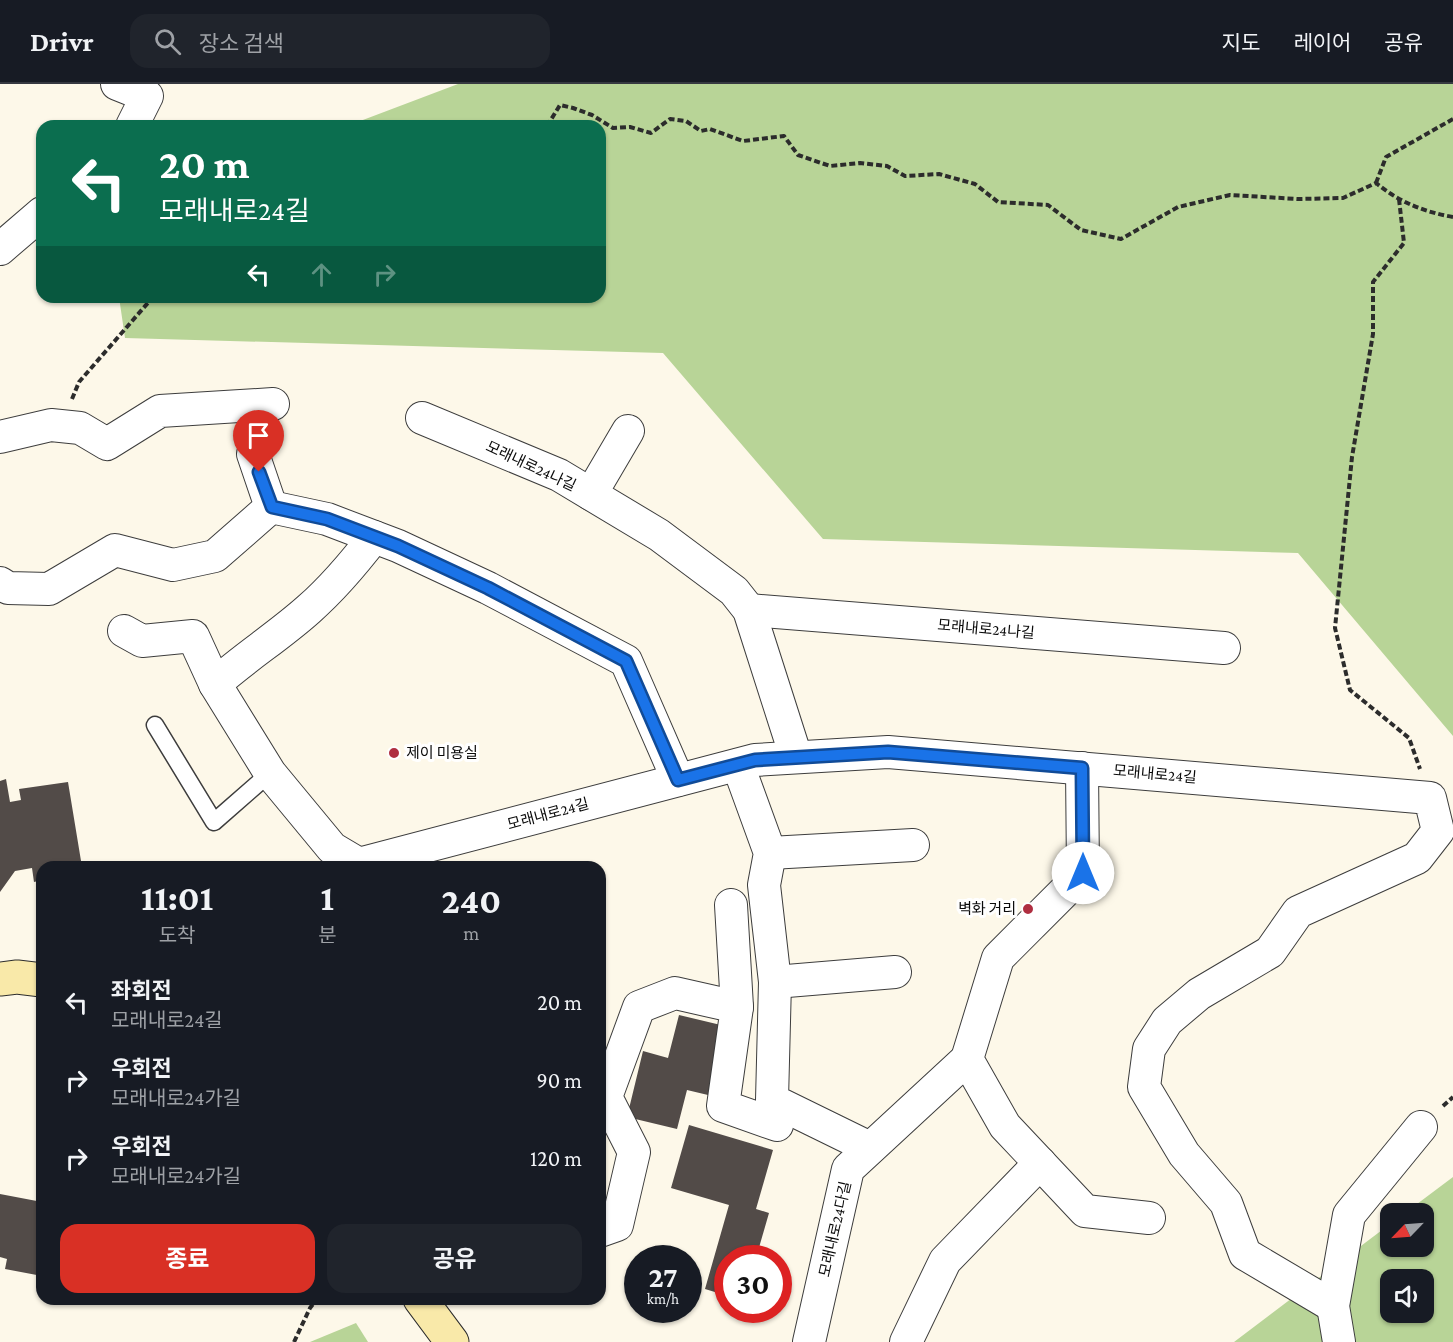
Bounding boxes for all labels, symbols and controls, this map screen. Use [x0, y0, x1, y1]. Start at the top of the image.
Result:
search box [130, 14, 550, 68]
icon: search [151, 25, 184, 58]
text: Drivr [30, 26, 94, 57]
text: 장소 검색 [199, 31, 284, 56]
text: 지도 [1222, 31, 1260, 55]
text: 레이어 [1293, 31, 1351, 55]
text: 공유 [1384, 31, 1423, 55]
text: 20 m [159, 140, 250, 187]
icon: left [60, 144, 138, 222]
text: 모래내로24길 [159, 196, 310, 226]
icon: left [242, 258, 275, 291]
icon: ahead [305, 258, 338, 291]
icon: right [368, 258, 401, 291]
pin [233, 410, 284, 472]
icon: arrive [242, 419, 275, 452]
street label: 모래내로24나길 [483, 438, 579, 494]
street label: 모래내로24나길 [937, 617, 1035, 641]
place label: 제이 미용실 [406, 745, 478, 761]
marker: 제이 미용실 [387, 746, 401, 760]
street label: 모래내로24길 [1113, 762, 1197, 786]
street label: 모래내로24길 [505, 795, 591, 833]
position arrow [1051, 841, 1115, 905]
text: 11:01 [141, 878, 213, 918]
text: 1 [321, 878, 334, 918]
text: 240 [441, 881, 501, 921]
place label: 벽화 거리 [958, 901, 1016, 917]
marker: 벽화 거리 [1021, 902, 1035, 916]
text: m [463, 922, 479, 944]
text: 도착 [159, 924, 195, 946]
text: 분 [318, 924, 337, 946]
text: 좌회전 [111, 978, 172, 1003]
icon: left [60, 986, 93, 1019]
text: 20 m [537, 990, 582, 1015]
text: 모래내로24길 [111, 1009, 223, 1031]
text: 우회전 [111, 1056, 172, 1081]
icon: right [60, 1064, 93, 1097]
text: 90 m [537, 1068, 582, 1093]
text: 모래내로24가길 [111, 1087, 241, 1109]
text: 우회전 [111, 1134, 172, 1159]
icon: right [60, 1142, 93, 1175]
text: 120 m [530, 1146, 582, 1171]
text: 모래내로24가길 [111, 1165, 241, 1187]
street label: 모래내로24다길 [816, 1180, 854, 1278]
north arrow [1380, 1203, 1434, 1257]
map controls [1380, 1203, 1434, 1323]
button: 종료 [60, 1224, 315, 1293]
button: 공유 [327, 1224, 582, 1293]
speed limit sign: 30 [714, 1245, 792, 1323]
text: 27 [648, 1260, 678, 1293]
button: sound [1380, 1269, 1434, 1323]
text: km/h [647, 1291, 679, 1307]

